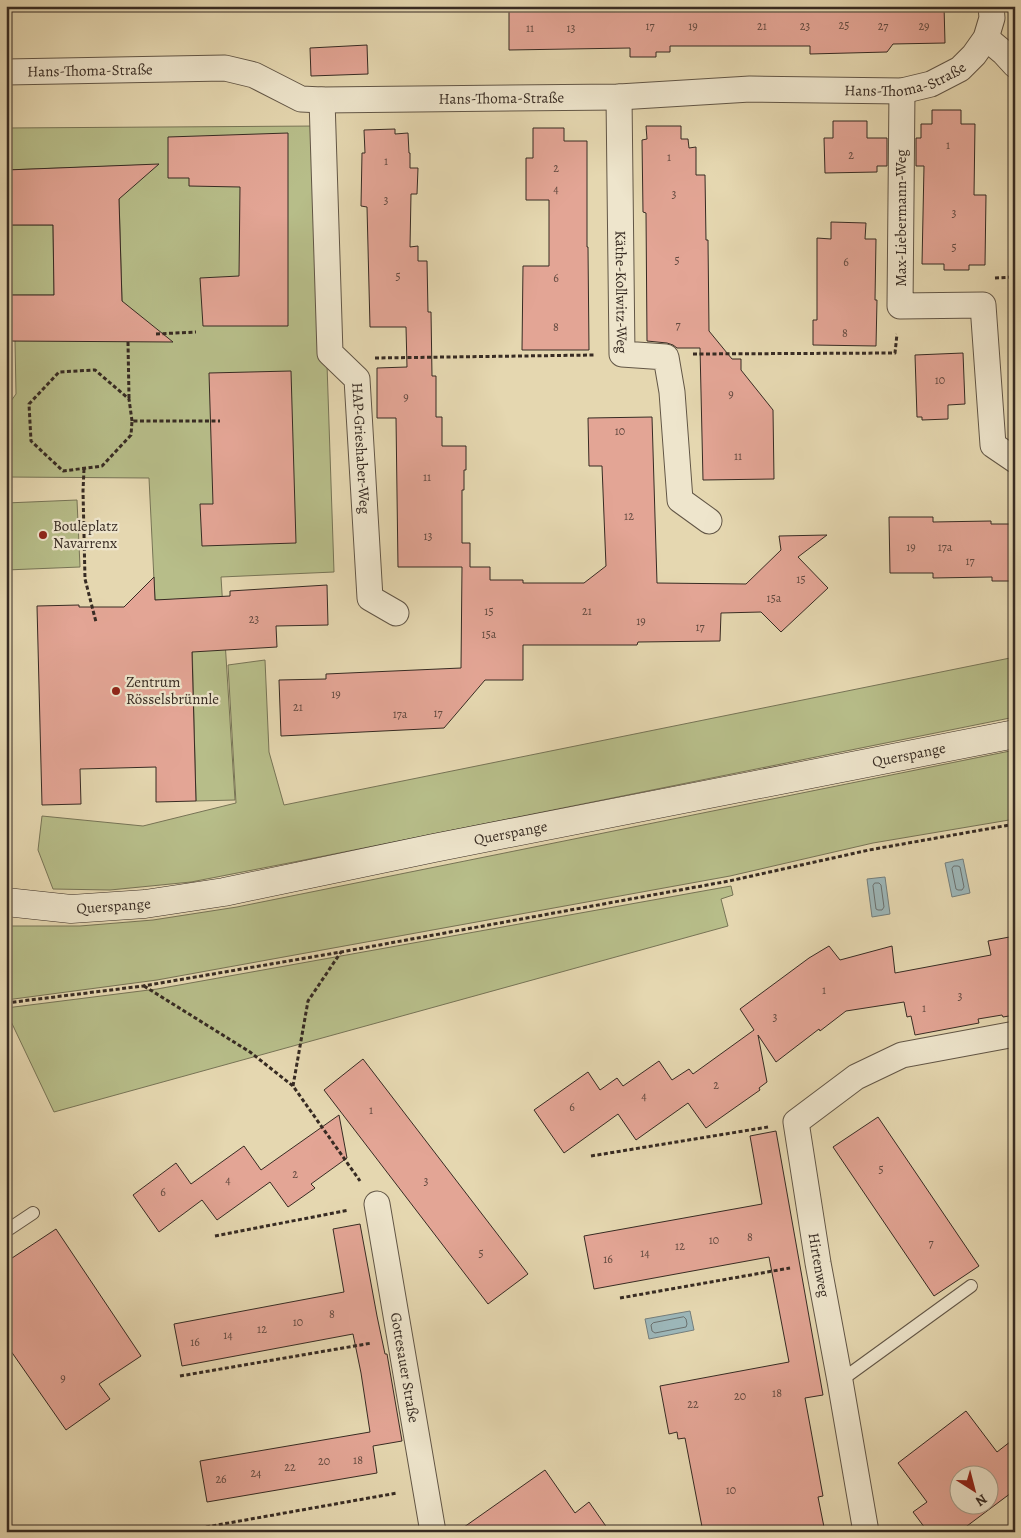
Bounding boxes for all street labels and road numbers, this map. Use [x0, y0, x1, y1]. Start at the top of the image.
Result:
street label: Hans-Thoma-Straße [844, 58, 971, 101]
street label: Hans-Thoma-Straße [27, 59, 153, 82]
street label: Hans-Thoma-Straße [438, 88, 564, 109]
street label: Max-Liebermann-Weg [891, 149, 911, 287]
street label: Käthe-Kollwitz-Weg [611, 230, 632, 354]
street label: HAP-Grieshaber-Weg [347, 382, 375, 515]
street label: Querspange [870, 738, 948, 772]
street label: Querspange [472, 816, 549, 850]
street label: Querspange [76, 893, 152, 919]
street label: Hirtenweg [803, 1231, 835, 1299]
street label: Gottesauer Straße [386, 1311, 424, 1425]

